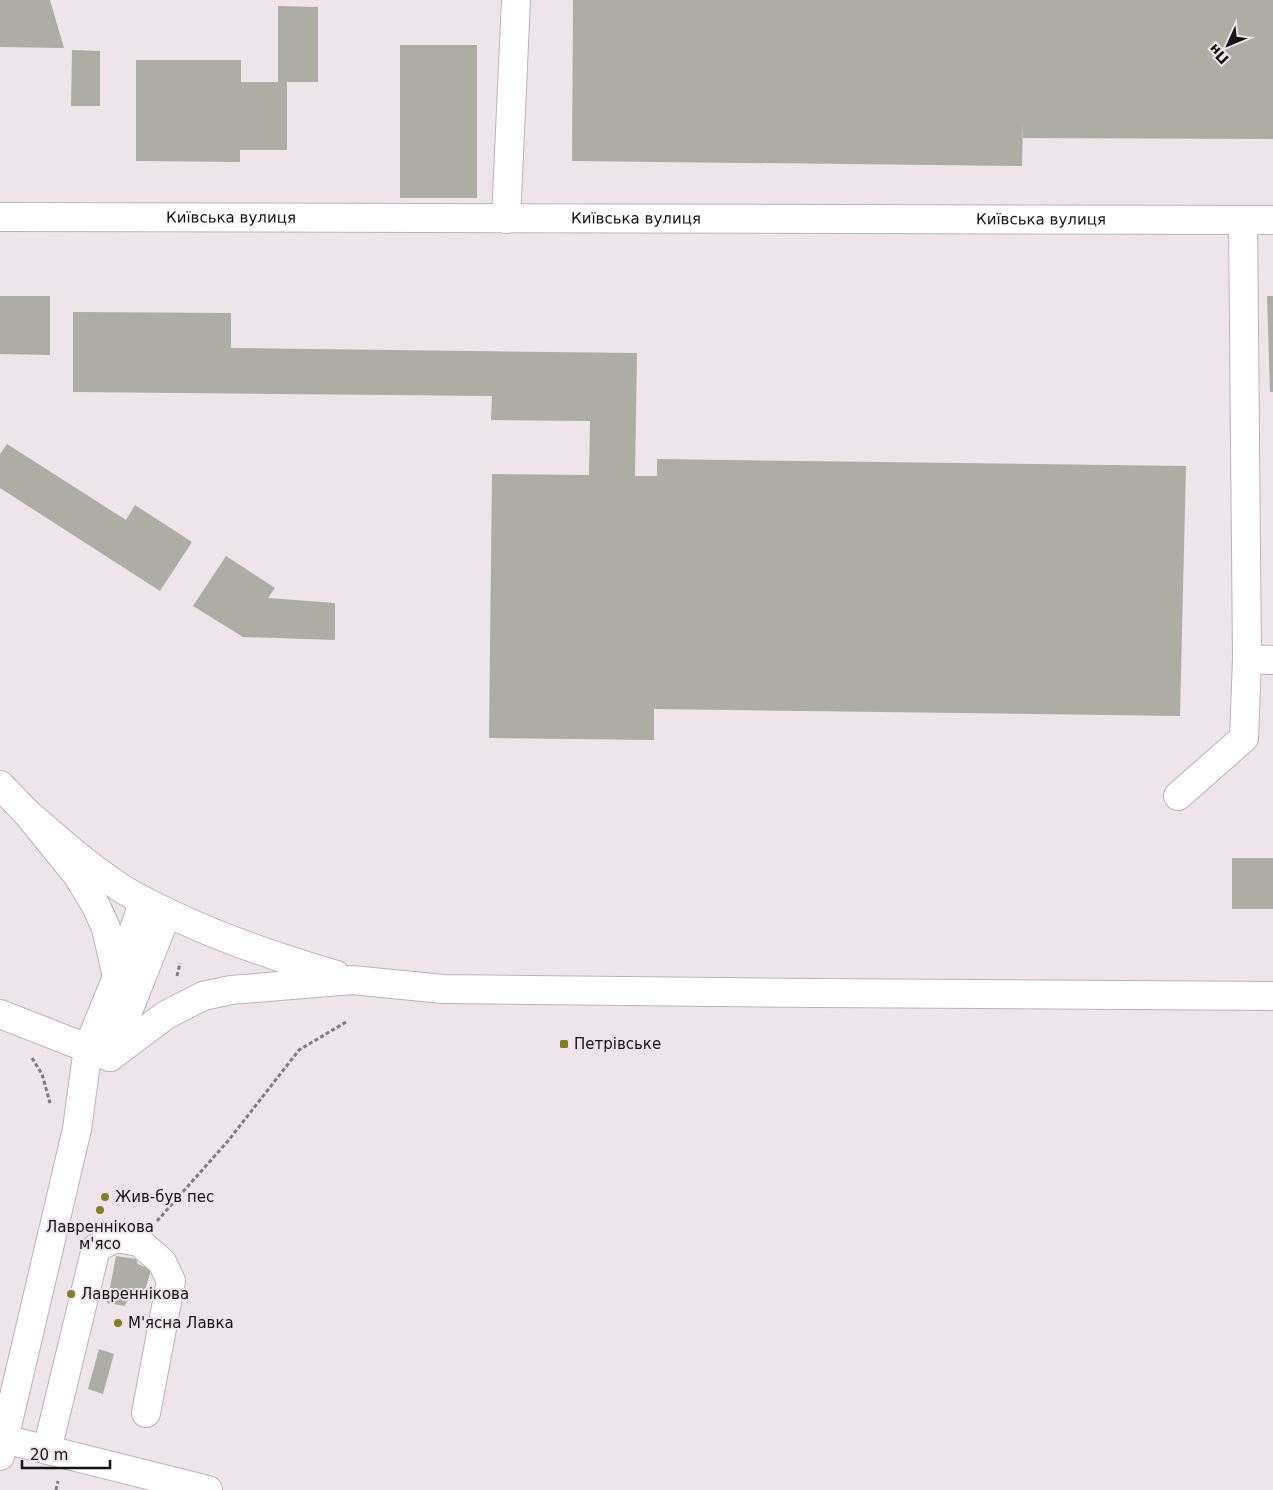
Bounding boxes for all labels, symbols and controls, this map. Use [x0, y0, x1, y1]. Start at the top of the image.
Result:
north arrow [1203, 20, 1253, 70]
text: Пн [1205, 41, 1232, 67]
street label: Київська вулиця [166, 208, 296, 227]
street label: Київська вулиця [571, 209, 701, 228]
street label: Київська вулиця [976, 210, 1106, 229]
place label: Петрівське [574, 1035, 661, 1053]
marker: Петрівське [558, 1038, 570, 1050]
place label: Жив-був пес [115, 1188, 214, 1206]
marker: Жив-був пес [99, 1191, 111, 1203]
marker: Лавреннікова м'ясо [94, 1204, 106, 1216]
place label: Лавреннікова м'ясо [46, 1218, 154, 1253]
place label: Лавреннікова [81, 1285, 189, 1303]
marker: Лавреннікова [65, 1288, 77, 1300]
place label: М'ясна Лавка [128, 1314, 234, 1332]
marker: М'ясна Лавка [112, 1317, 124, 1329]
scale bar [22, 1438, 110, 1470]
text: 20 m [30, 1446, 68, 1464]

